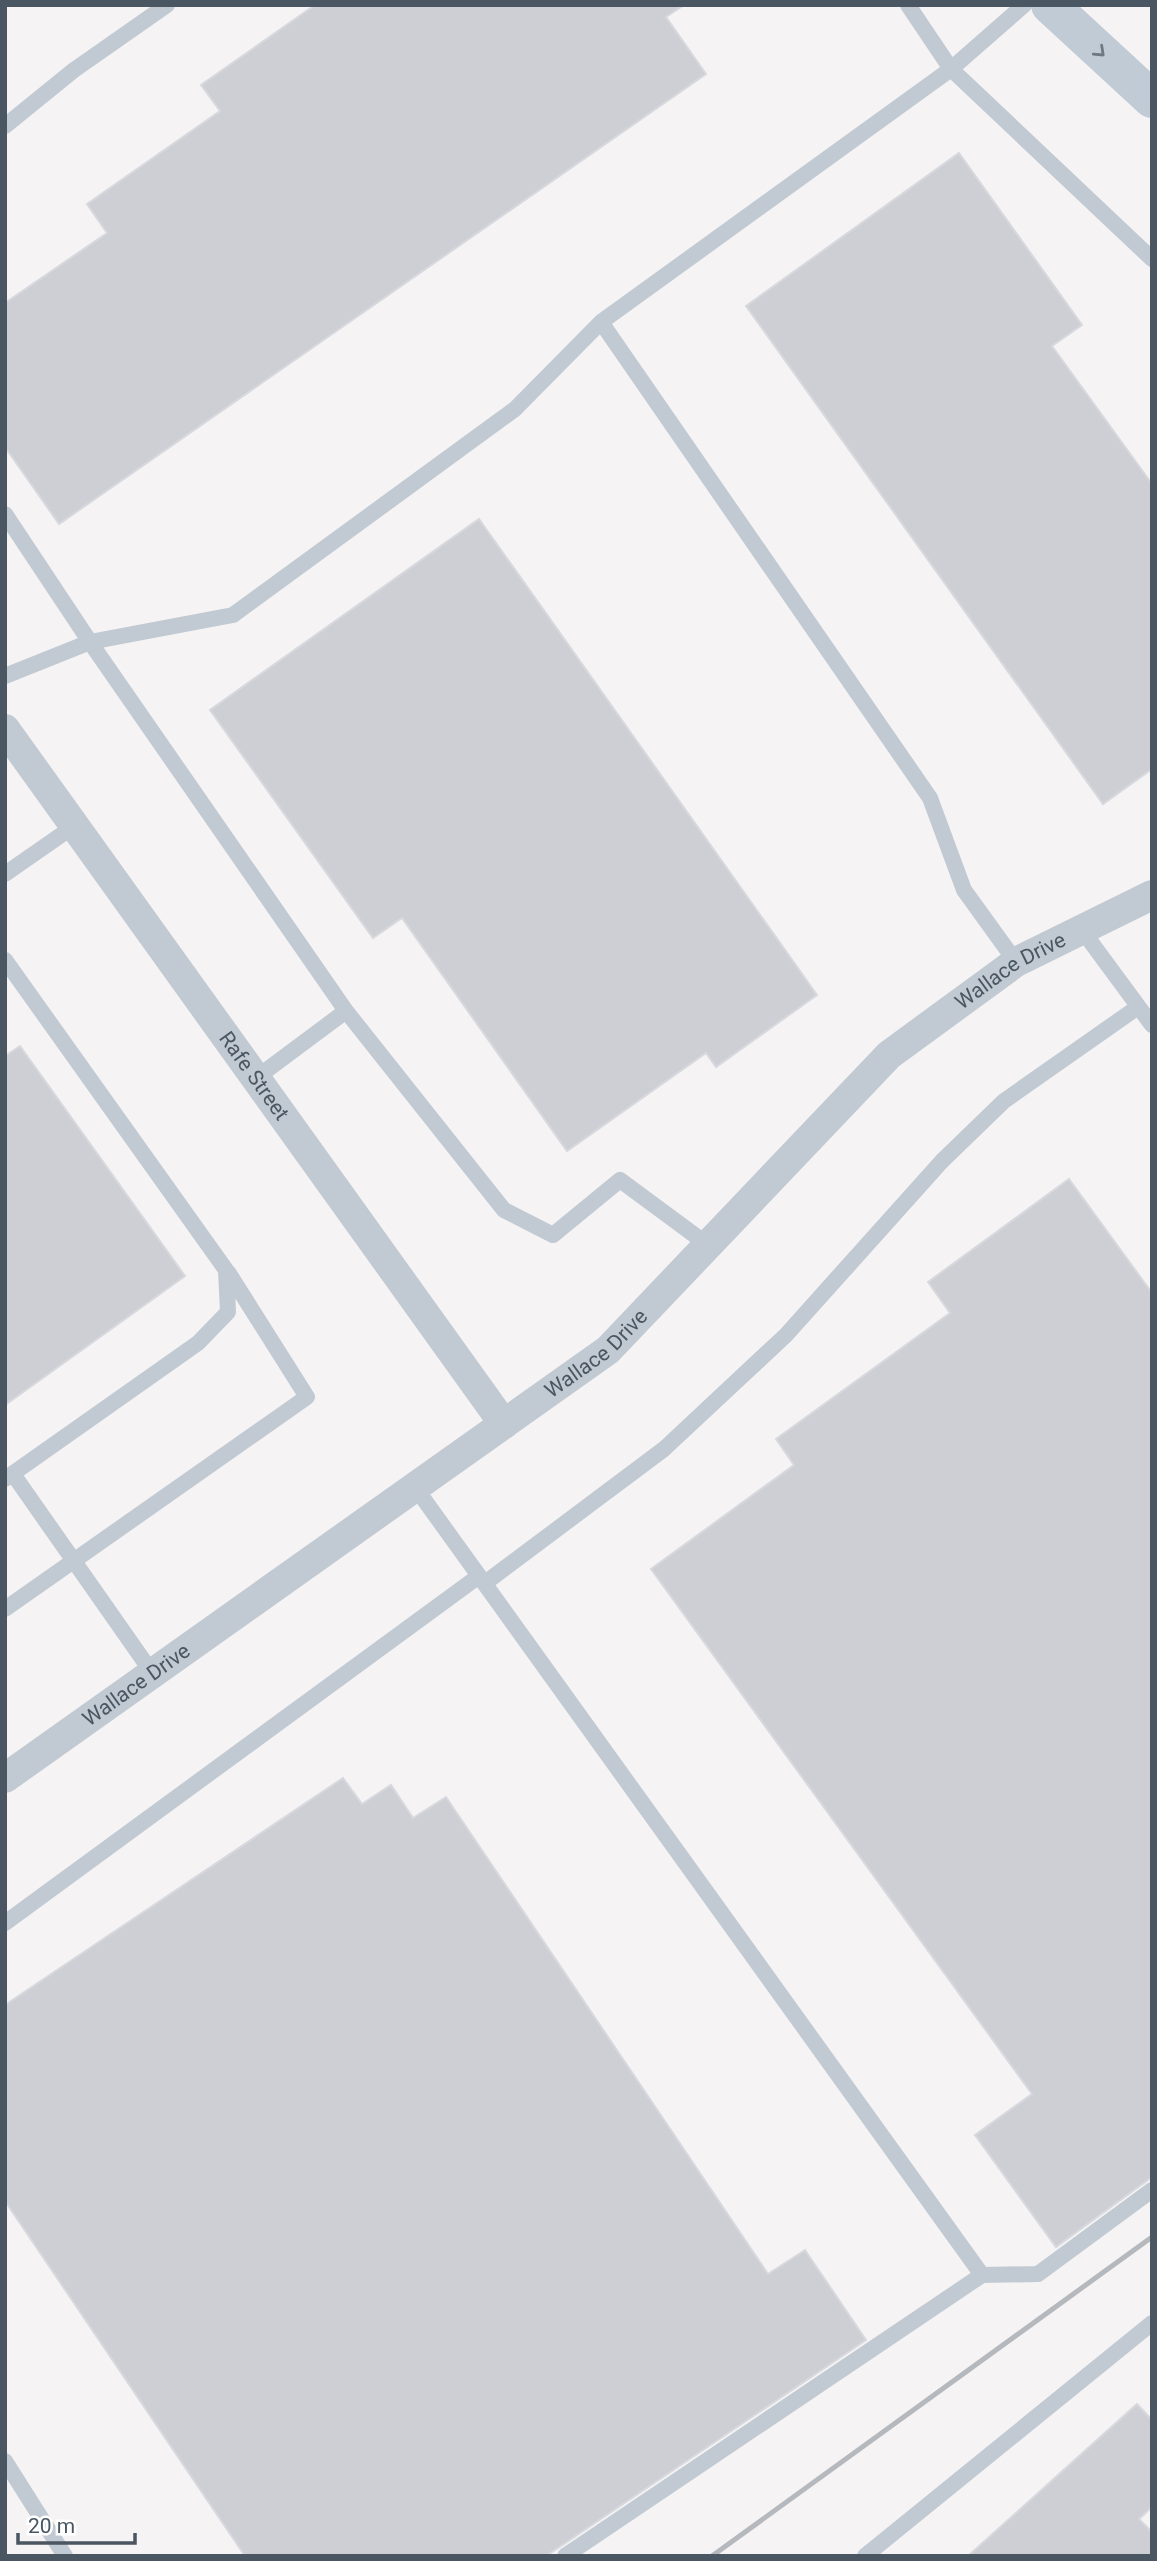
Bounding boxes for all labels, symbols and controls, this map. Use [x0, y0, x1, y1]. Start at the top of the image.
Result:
one-way arrow [1092, 43, 1105, 56]
street label: Wallace Drive [951, 928, 1069, 1014]
street label: Rafe Street [214, 1027, 294, 1125]
street label: Wallace Drive [540, 1304, 652, 1403]
street label: Wallace Drive [78, 1639, 195, 1731]
scale bar [18, 2502, 135, 2546]
text: 20 m [28, 2514, 75, 2538]

